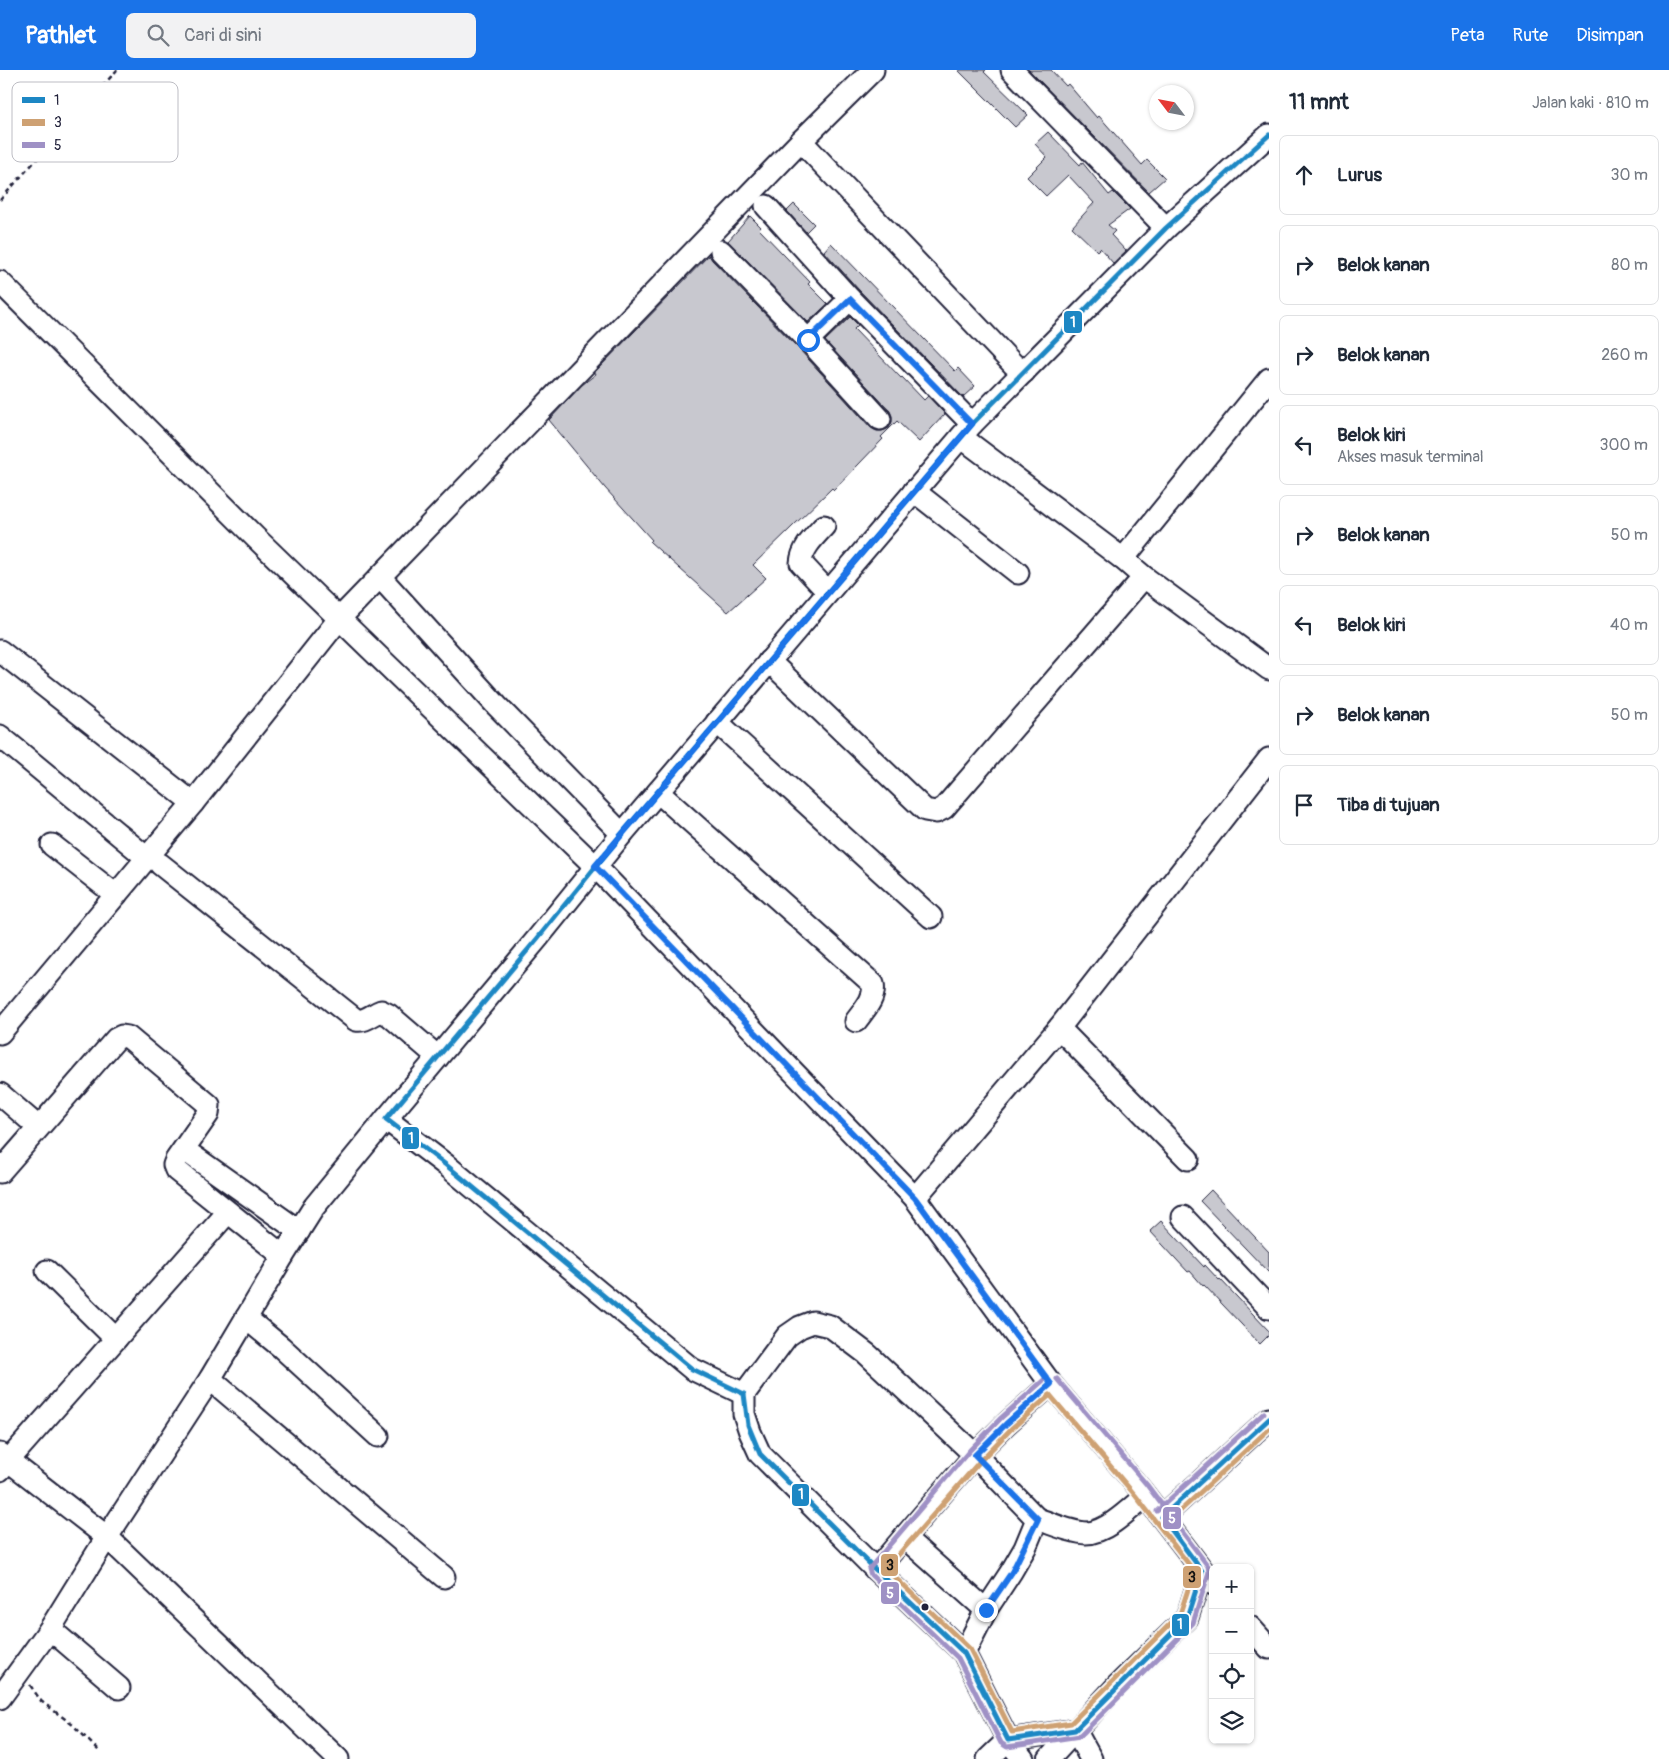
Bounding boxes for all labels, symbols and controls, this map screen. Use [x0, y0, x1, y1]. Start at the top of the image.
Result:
search box [126, 13, 476, 58]
text: Pathlet [25, 21, 96, 50]
icon: search [144, 21, 172, 49]
text: Cari di sini [184, 23, 261, 47]
text: Peta [1450, 24, 1485, 47]
text: Rute [1513, 24, 1548, 47]
text: Disimpan [1576, 24, 1644, 47]
legend [12, 82, 178, 162]
north arrow [1149, 85, 1194, 130]
text: 11 mnt [1289, 89, 1349, 116]
text: 1 [54, 92, 59, 109]
text: Jalan kaki · 810 m [1532, 93, 1649, 113]
text: 3 [54, 114, 62, 131]
text: 5 [54, 137, 62, 154]
icon: ahead [1290, 161, 1318, 189]
text: Lurus [1337, 163, 1382, 187]
text: 30 m [1610, 165, 1648, 185]
icon: right [1290, 251, 1318, 279]
text: Belok kanan [1337, 253, 1430, 277]
text: 80 m [1611, 255, 1648, 275]
line badge: 1 [1063, 310, 1083, 334]
text: 1 [1070, 314, 1076, 331]
route start [797, 329, 820, 352]
icon: right [1290, 341, 1318, 369]
text: Belok kanan [1337, 343, 1430, 367]
text: 260 m [1601, 345, 1648, 365]
text: Belok kiri [1337, 423, 1405, 447]
icon: left [1290, 431, 1318, 459]
text: 300 m [1600, 435, 1648, 455]
text: Akses masuk terminal [1337, 447, 1484, 467]
icon: right [1290, 521, 1318, 549]
text: Belok kanan [1337, 523, 1430, 547]
text: 50 m [1611, 525, 1648, 545]
icon: left [1290, 611, 1318, 639]
text: Belok kiri [1337, 613, 1405, 637]
text: 40 m [1610, 615, 1648, 635]
icon: right [1290, 701, 1318, 729]
text: Belok kanan [1337, 703, 1430, 727]
text: 50 m [1611, 705, 1648, 725]
icon: arrive [1290, 791, 1318, 819]
text: Tiba di tujuan [1337, 793, 1440, 817]
line badge: 1 [401, 1126, 420, 1150]
text: 1 [408, 1130, 414, 1147]
line badge: 1 [791, 1483, 810, 1507]
text: 1 [798, 1486, 804, 1503]
line badge: 5 [1162, 1506, 1182, 1530]
text: 5 [1168, 1510, 1176, 1527]
line badge: 3 [880, 1553, 899, 1577]
text: 3 [886, 1557, 894, 1574]
map controls [1209, 1564, 1254, 1744]
button: + [1209, 1564, 1254, 1609]
line badge: 3 [1182, 1565, 1202, 1589]
text: 3 [1188, 1569, 1196, 1586]
line badge: 5 [880, 1581, 900, 1605]
text: 5 [886, 1585, 894, 1602]
route end [975, 1599, 998, 1622]
unlabelled marker [920, 1602, 930, 1612]
button: − [1209, 1609, 1254, 1654]
line badge: 1 [1171, 1613, 1190, 1637]
text: 1 [1177, 1616, 1183, 1633]
button: locate [1209, 1654, 1254, 1699]
button: layers [1209, 1699, 1254, 1744]

